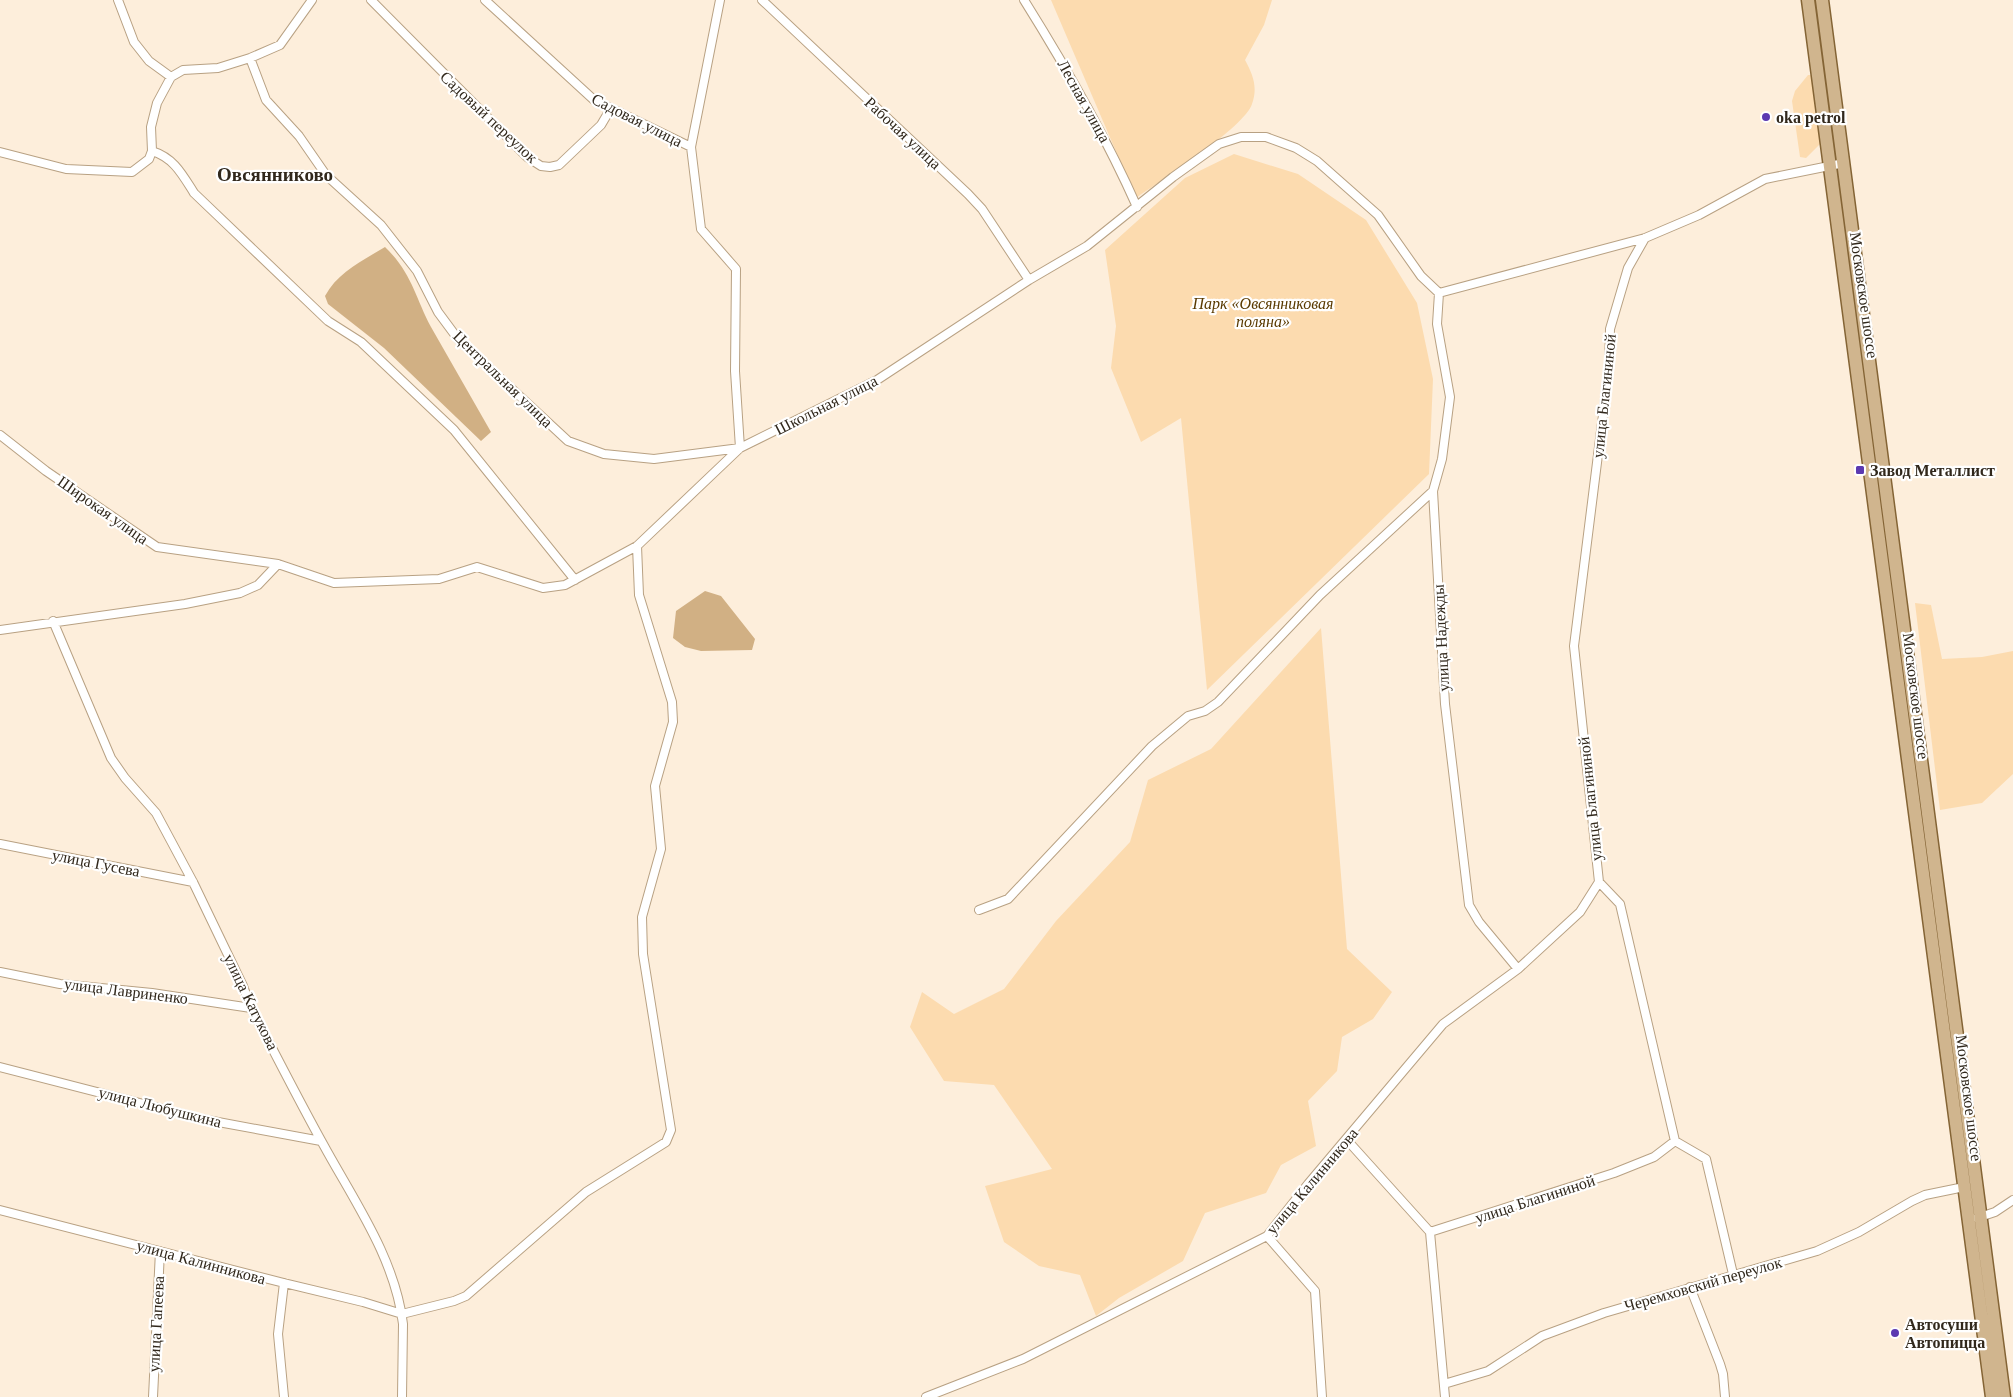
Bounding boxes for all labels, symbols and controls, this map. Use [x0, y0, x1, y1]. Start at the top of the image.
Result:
street label: Лесная улица [1053, 57, 1114, 146]
street label: Садовый переулок [436, 68, 541, 167]
street label: Садовая улица [588, 90, 685, 151]
street label: Рабочая улица [861, 93, 945, 173]
place label: oka petrol [1776, 109, 1846, 127]
marker: oka petrol [1760, 111, 1772, 123]
district label: Овсянниково [217, 164, 333, 185]
street label: Московское шоссе [1847, 231, 1881, 359]
park label: Парк «Овсянниковая поляна» [1192, 295, 1333, 330]
street label: Центральная улица [449, 327, 556, 431]
street label: улица Благининой [1589, 333, 1620, 459]
street label: Школьная улица [772, 372, 881, 439]
place label: Завод Металлист [1870, 462, 1995, 479]
marker: Завод Металлист [1854, 464, 1866, 476]
street label: Широкая улица [54, 473, 151, 548]
street label: улица Надежды [1430, 584, 1453, 692]
street label: Московское шоссе [1900, 632, 1932, 760]
street label: улица Благининой [1575, 735, 1606, 862]
street label: улица Гусева [51, 846, 141, 881]
street label: улица Катукова [219, 951, 282, 1053]
street label: улица Лавриненко [63, 975, 189, 1008]
street label: Московское шоссе [1953, 1034, 1985, 1162]
street label: улица Любушкина [96, 1083, 223, 1131]
street label: улица Калинникова [1263, 1125, 1362, 1238]
street label: улица Благининой [1473, 1171, 1598, 1227]
street label: улица Калинникова [134, 1237, 267, 1288]
street label: Черемховский переулок [1622, 1253, 1784, 1316]
street label: улица Гапеева [145, 1275, 168, 1373]
place label: Автосуши Автопицца [1905, 1316, 1985, 1351]
marker: Автосуши Автопицца [1889, 1327, 1901, 1339]

